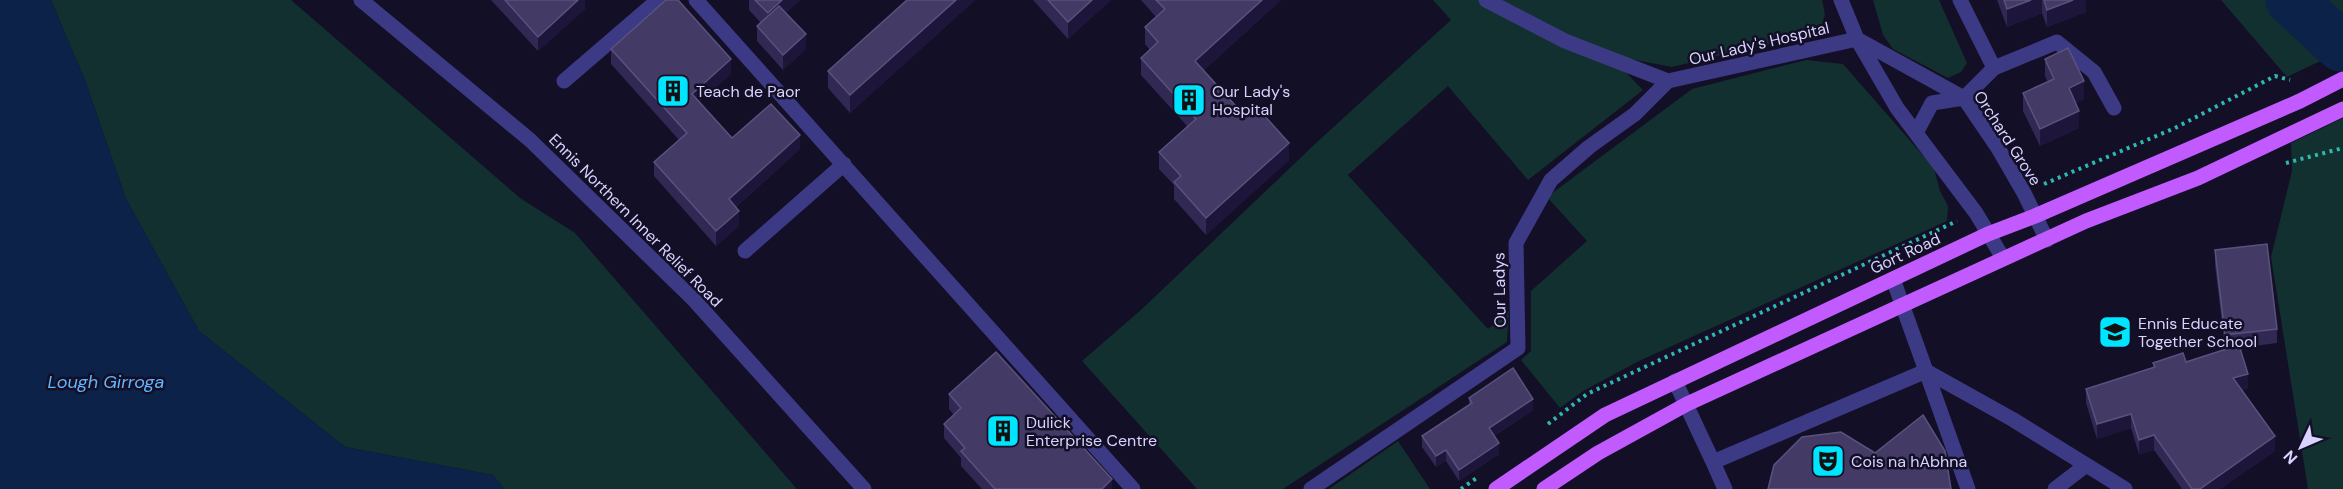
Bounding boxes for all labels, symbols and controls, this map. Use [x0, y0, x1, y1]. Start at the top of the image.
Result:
street label: Our Lady's Hospital [1687, 17, 1831, 70]
building icon: Teach de Paor [655, 73, 691, 109]
place label: Teach de Paor [696, 81, 800, 102]
place label: Our Lady's Hospital [1212, 81, 1290, 120]
building icon: Our Lady's Hospital [1171, 82, 1207, 118]
street label: Orchard Grove [1969, 87, 2046, 190]
street label: Ennis Northern Inner Relief Road [544, 129, 727, 312]
street label: Gort Road [1867, 228, 1944, 279]
street label: Our Ladys [1488, 252, 1511, 328]
place label: Ennis Educate Together School [2138, 313, 2257, 352]
school or university icon: Ennis Educate Together School [2097, 314, 2133, 350]
water label: Lough Girroga [48, 370, 165, 394]
place label: Dulick Enterprise Centre [1026, 412, 1157, 451]
building icon: Dulick Enterprise Centre [985, 413, 1021, 449]
north arrow [2271, 417, 2331, 477]
theatre icon: Cois na hAbhna [1810, 443, 1846, 479]
text: N [2279, 446, 2302, 469]
place label: Cois na hAbhna [1851, 451, 1967, 472]

